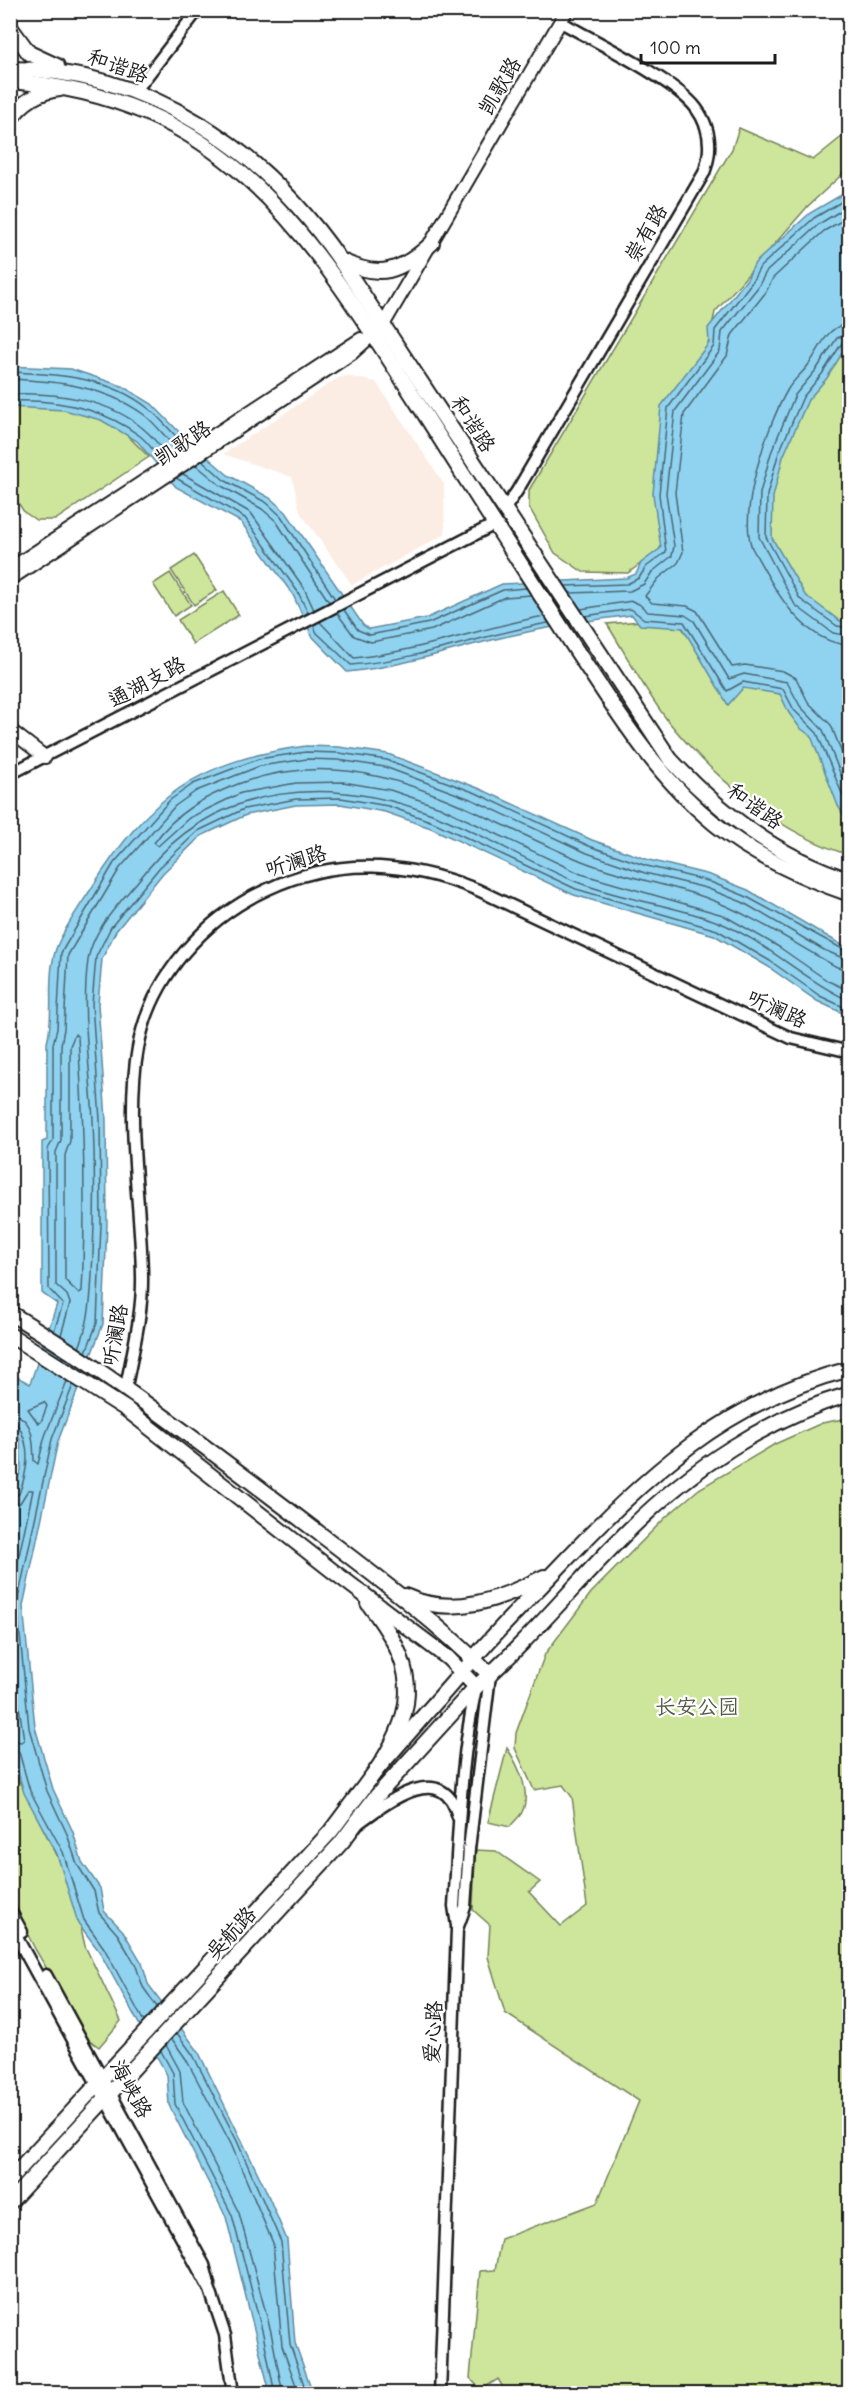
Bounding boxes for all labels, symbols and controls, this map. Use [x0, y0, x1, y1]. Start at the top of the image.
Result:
scale bar [641, 27, 774, 65]
text: 100 m [650, 36, 701, 59]
street label: 和谐路 [84, 43, 152, 89]
street label: 凯歌路 [472, 52, 527, 120]
street label: 崇有路 [618, 199, 673, 267]
street label: 和谐路 [445, 390, 502, 457]
street label: 凯歌路 [149, 414, 216, 471]
street label: 通湖支路 [103, 650, 190, 713]
street label: 和谐路 [722, 776, 789, 835]
street label: 听澜路 [262, 838, 330, 883]
street label: 听澜路 [743, 983, 811, 1034]
street label: 听澜路 [96, 1302, 133, 1368]
park label: 长安公园 [655, 1693, 739, 1720]
street label: 吴航路 [200, 1900, 262, 1965]
street label: 爱心路 [417, 2000, 448, 2064]
street label: 海峡路 [104, 2055, 159, 2123]

